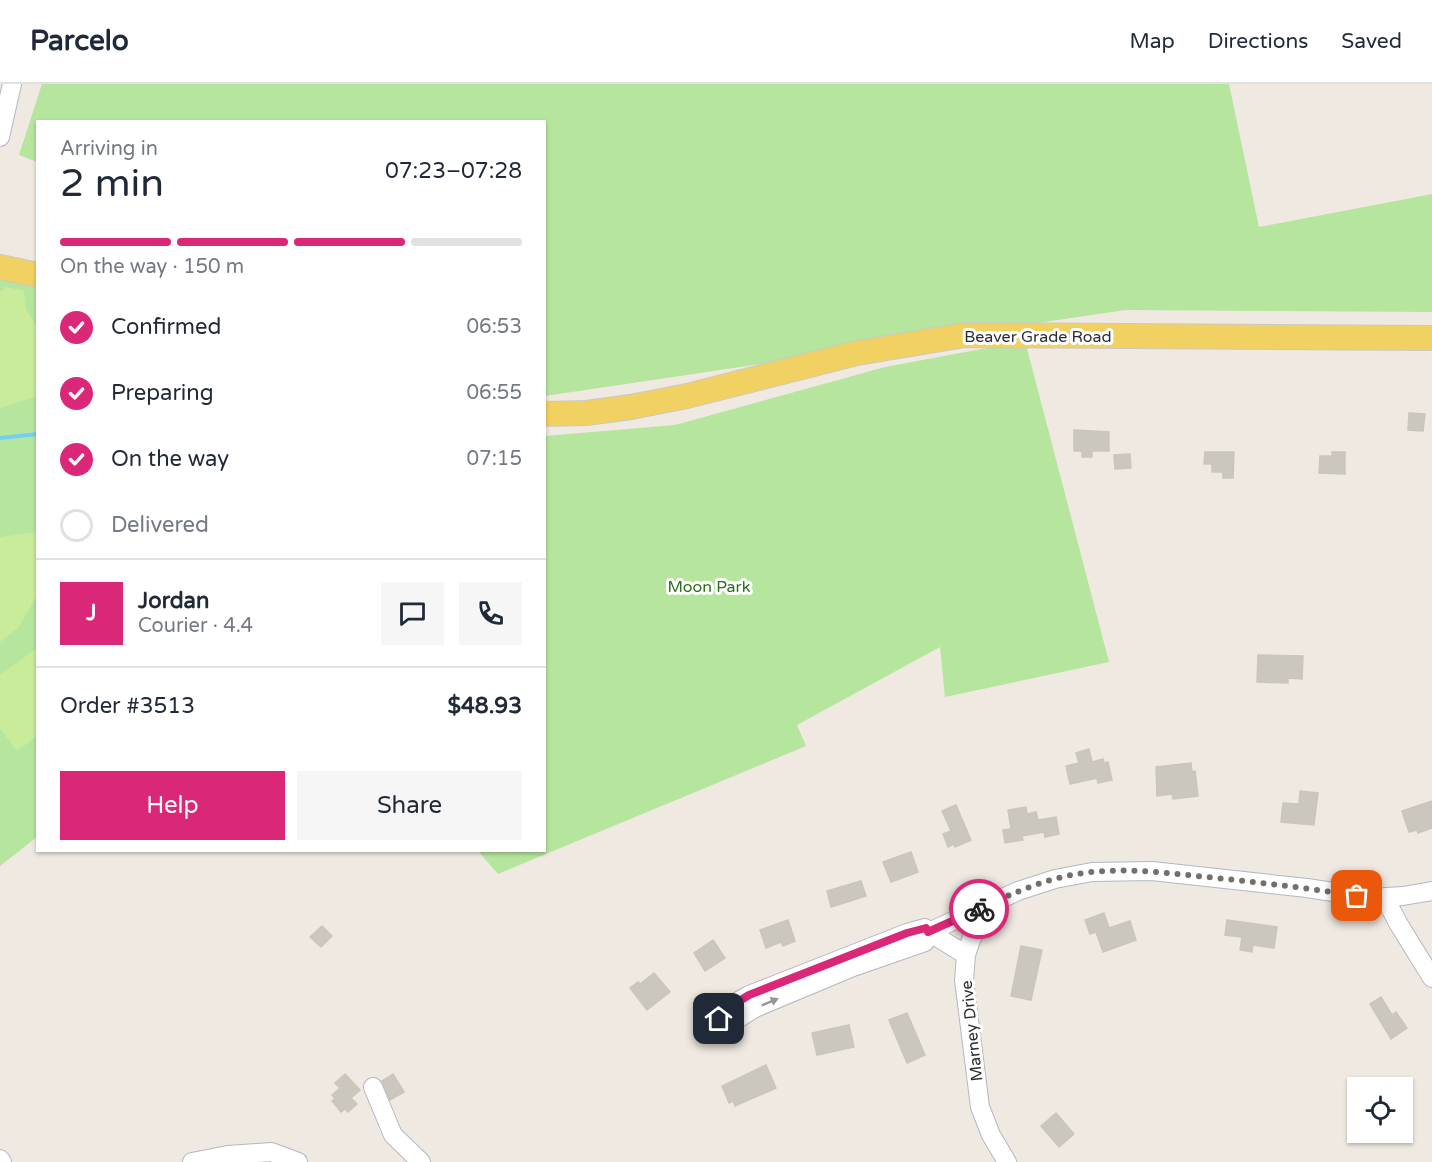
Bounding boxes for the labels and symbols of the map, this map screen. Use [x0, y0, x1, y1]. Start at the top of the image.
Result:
street label: Beaver Grade Road [964, 327, 1112, 347]
park label: Moon Park [668, 577, 751, 597]
pin [1331, 870, 1382, 921]
courier [949, 879, 1009, 939]
street label: Marney Drive [957, 979, 987, 1082]
pin [693, 993, 744, 1044]
one-way arrow [761, 997, 779, 1006]

